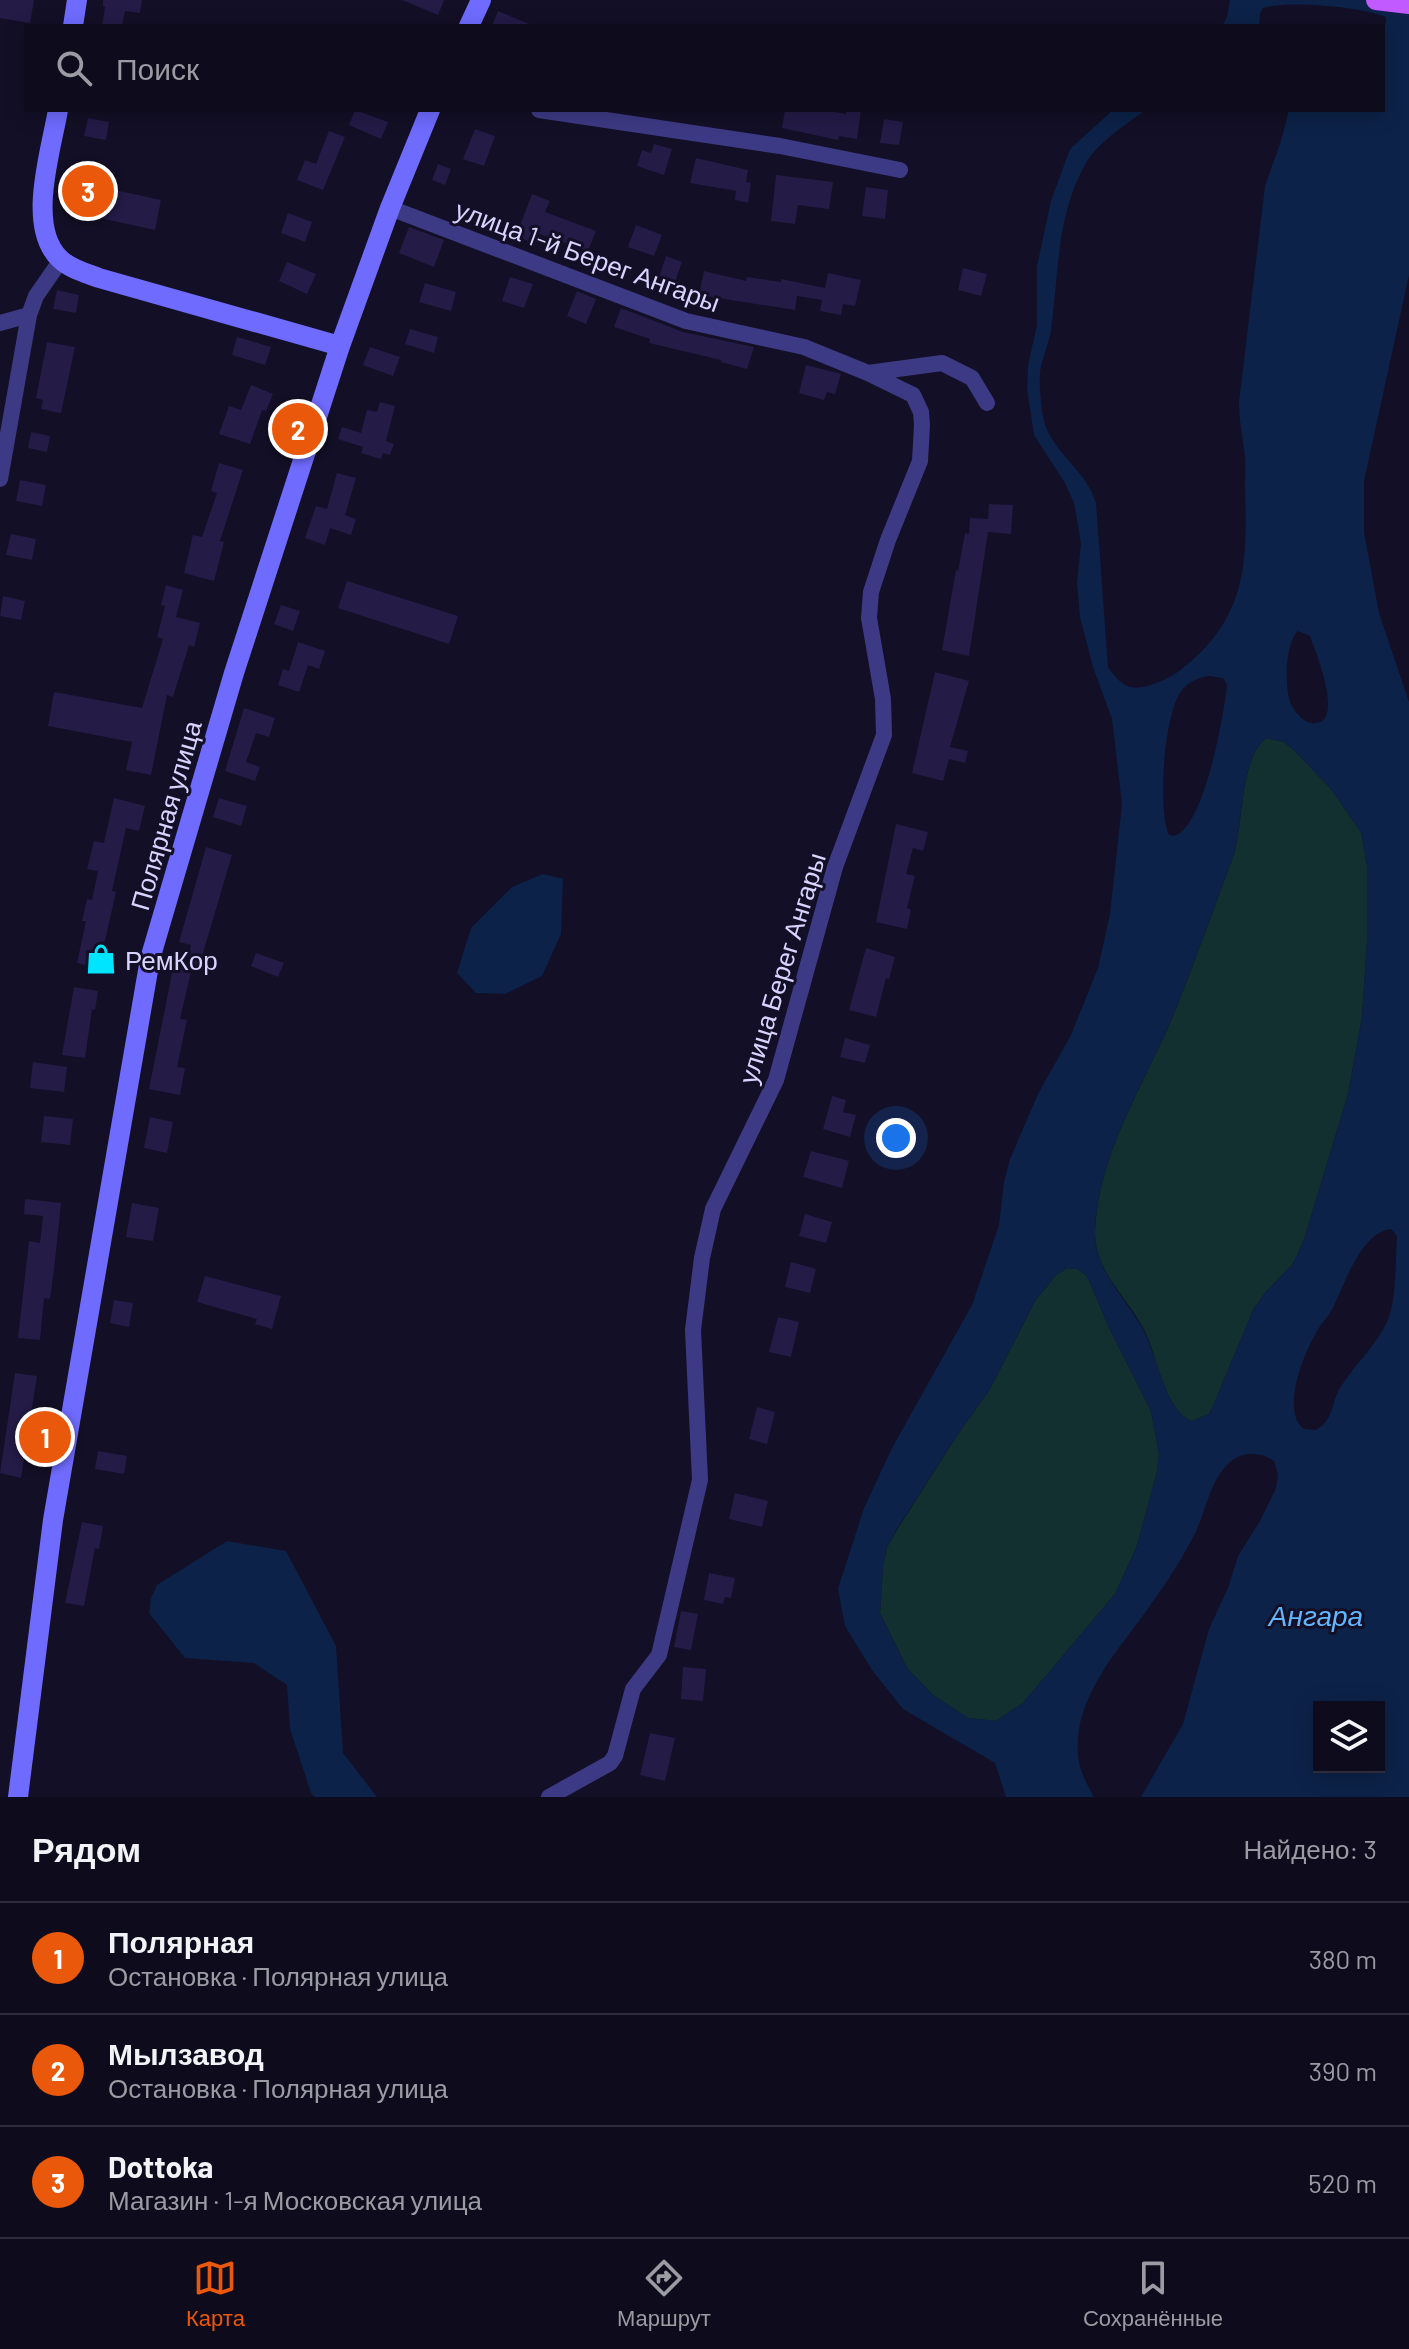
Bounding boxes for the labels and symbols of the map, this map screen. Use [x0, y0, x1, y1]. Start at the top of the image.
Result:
pin: 3 [62, 161, 114, 221]
street label: улица 1-й Берег Ангары [452, 193, 724, 317]
pin: 2 [272, 399, 324, 459]
street label: Полярная улица [123, 716, 207, 913]
street label: улица Берег Ангары [731, 849, 831, 1087]
shop icon: РемКор [84, 942, 118, 976]
place label: РемКор [125, 944, 218, 975]
your location [876, 1118, 916, 1158]
pin: 1 [19, 1407, 71, 1467]
water label: Ангара [1267, 1598, 1363, 1632]

